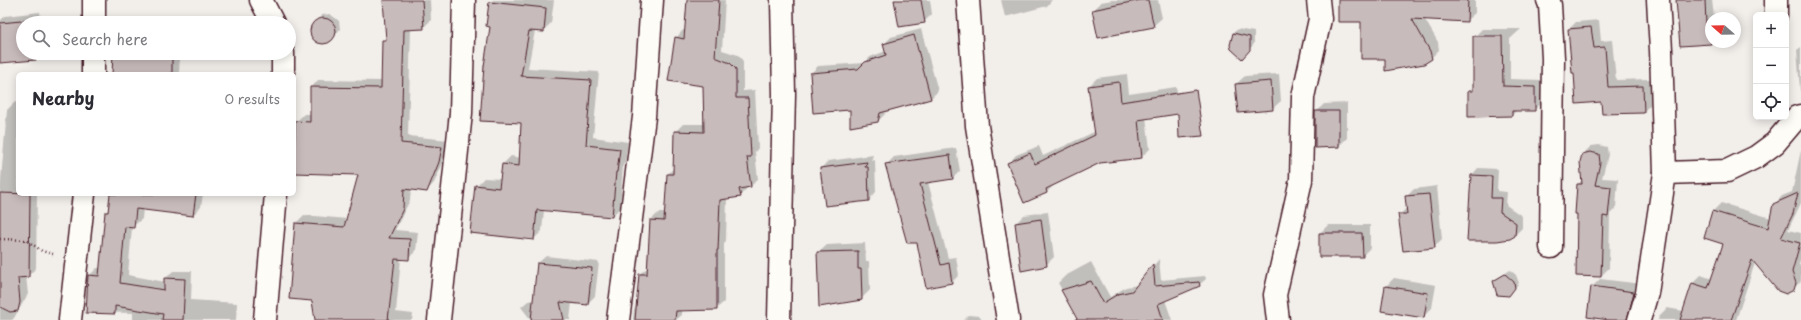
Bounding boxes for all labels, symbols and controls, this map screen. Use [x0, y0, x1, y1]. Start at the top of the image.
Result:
north arrow [1705, 12, 1741, 48]
map controls [1753, 12, 1789, 120]
button: + [1753, 12, 1789, 48]
search box [16, 16, 296, 60]
icon: search [30, 27, 52, 49]
text: Search here [62, 27, 148, 50]
button: − [1753, 48, 1789, 84]
button: locate [1753, 84, 1789, 120]
text: Nearby [32, 85, 94, 111]
text: 0 results [225, 89, 280, 108]

